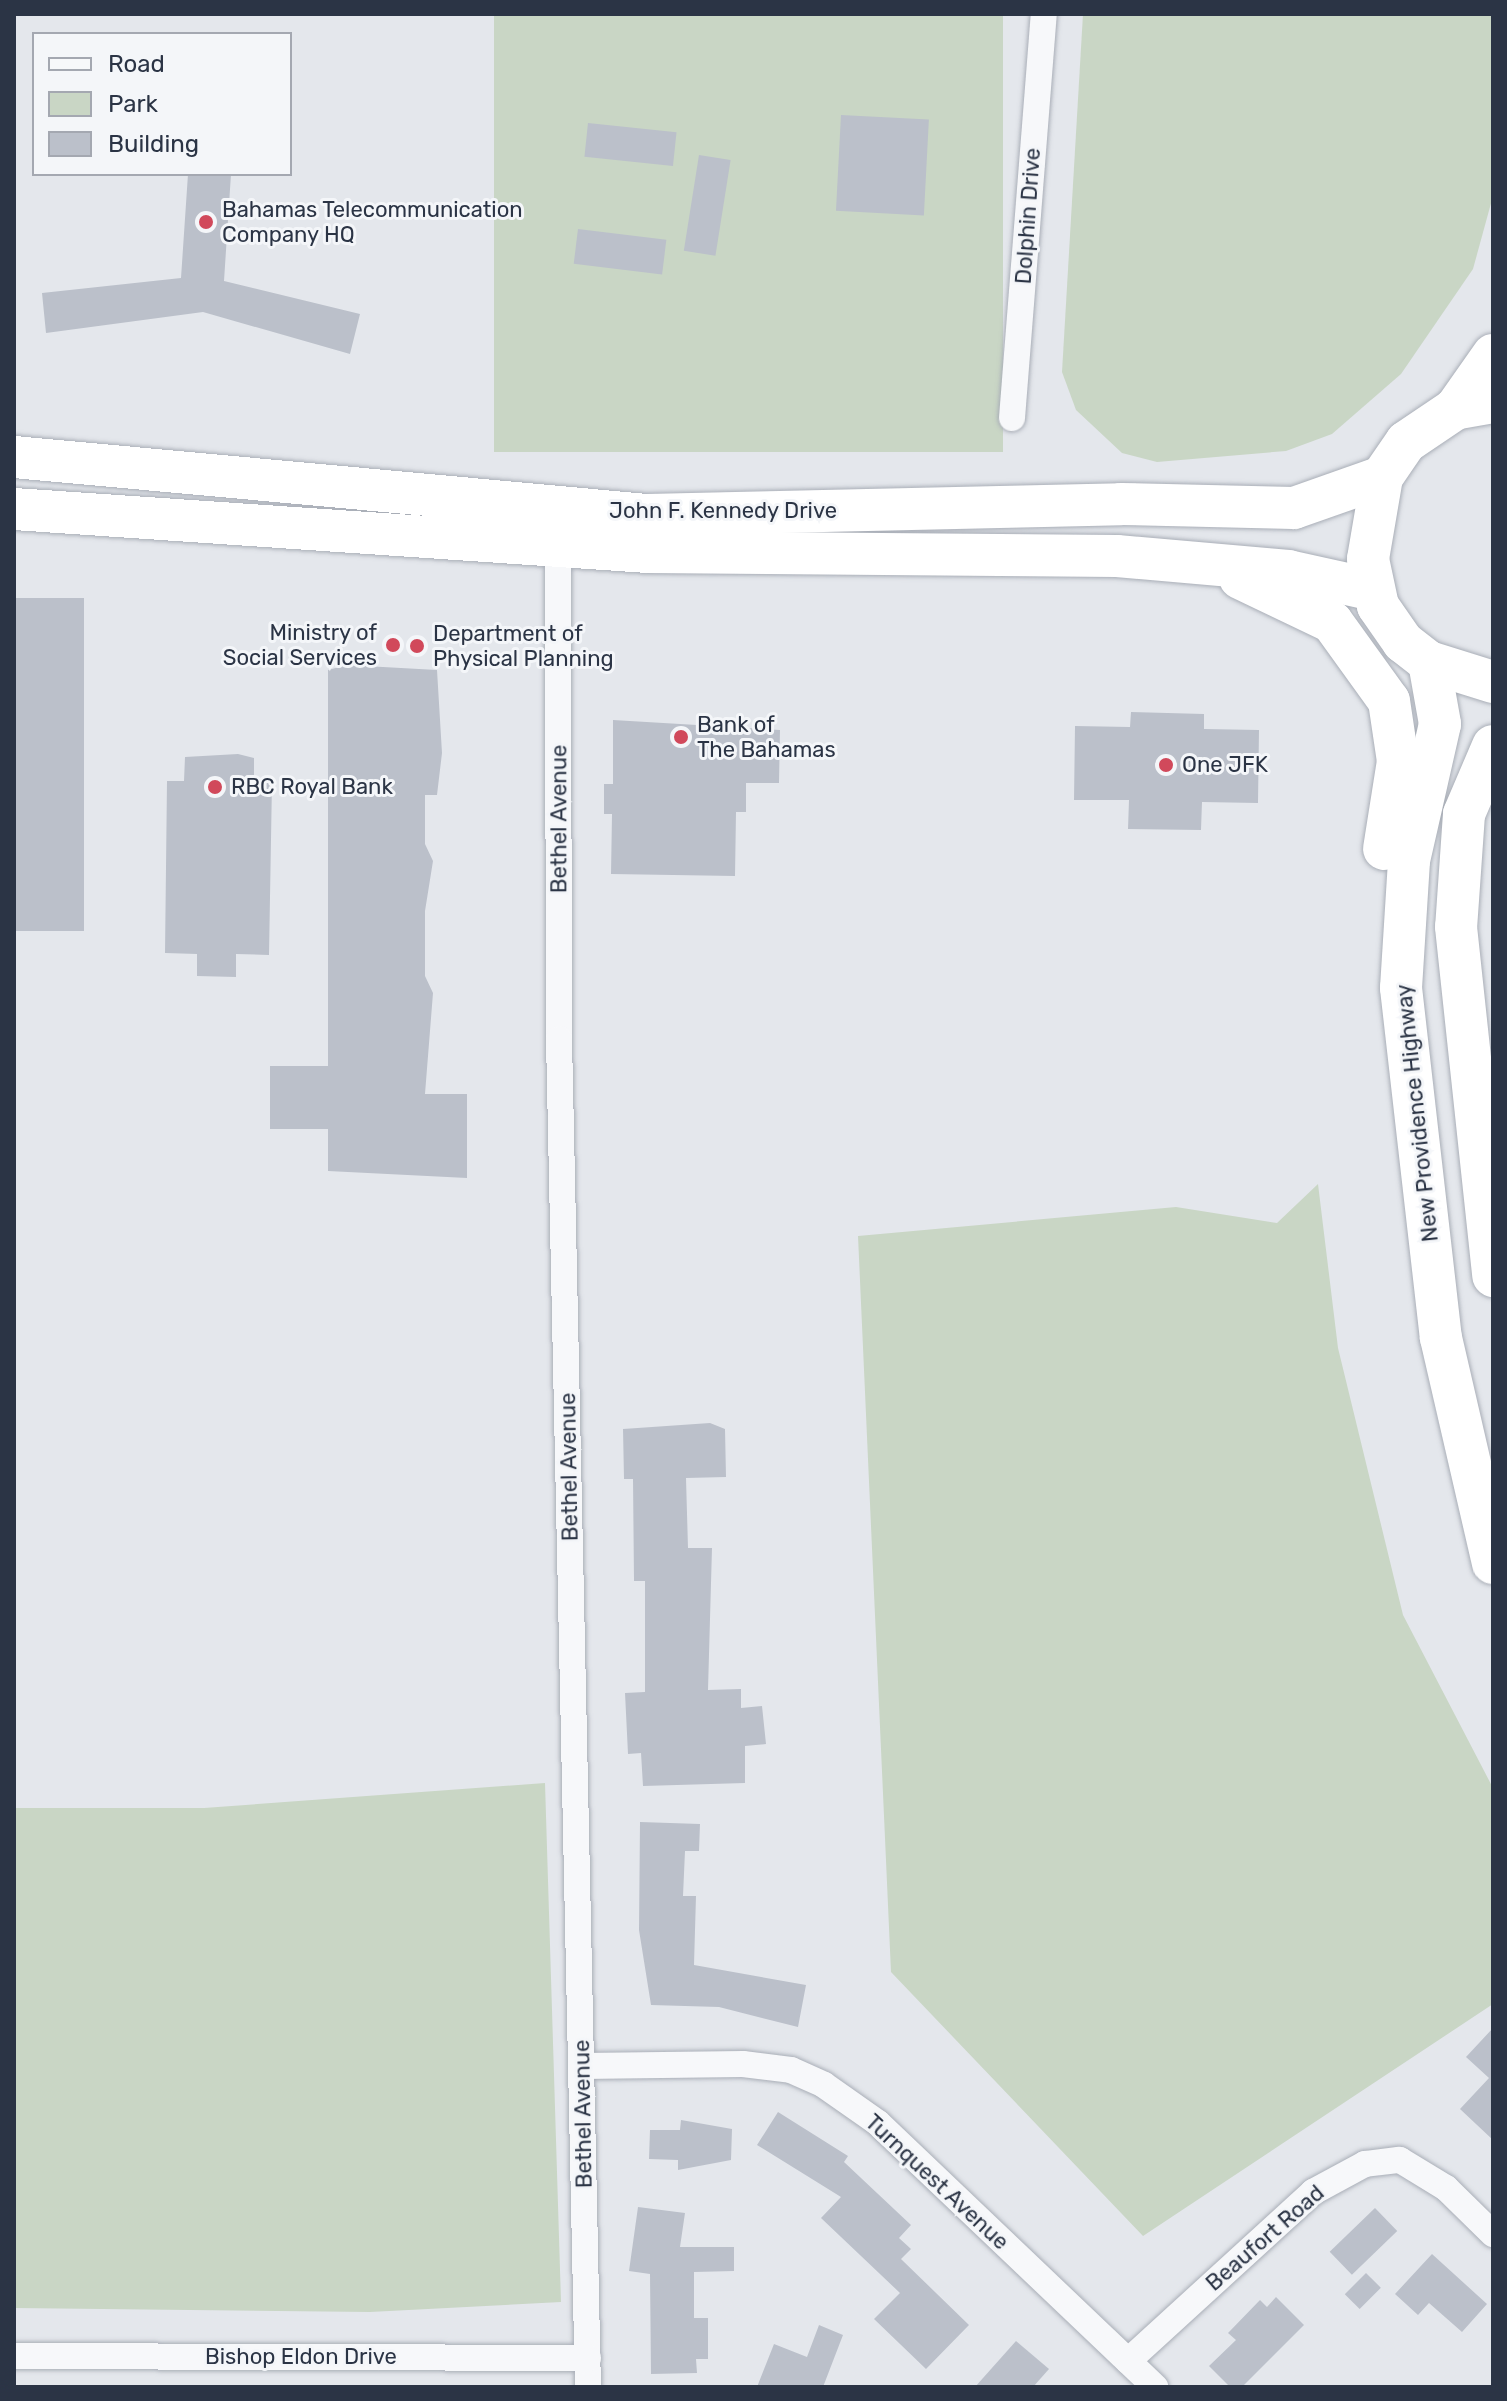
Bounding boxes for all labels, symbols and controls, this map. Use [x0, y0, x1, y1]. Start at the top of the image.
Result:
legend [32, 32, 292, 176]
text: Road [108, 50, 165, 78]
text: Park [108, 90, 158, 118]
text: Building [108, 130, 199, 158]
street label: Dolphin Drive [1010, 147, 1046, 285]
place label: Bahamas Telecommunication Company HQ [222, 196, 523, 248]
marker: Bahamas Telecommunication Company HQ [197, 213, 215, 231]
street label: John F. Kennedy Drive [609, 498, 837, 524]
place label: Ministry of Social Services [223, 619, 377, 670]
place label: Department of Physical Planning [433, 620, 614, 672]
marker: Ministry of Social Services [384, 636, 402, 654]
marker: Department of Physical Planning [408, 637, 426, 655]
place label: Bank of The Bahamas [697, 711, 836, 762]
marker: Bank of The Bahamas [672, 728, 690, 746]
street label: Bethel Avenue [546, 744, 572, 894]
place label: One JFK [1182, 752, 1268, 778]
marker: One JFK [1157, 756, 1175, 774]
place label: RBC Royal Bank [231, 774, 393, 800]
marker: RBC Royal Bank [206, 778, 224, 796]
street label: New Providence Highway [1390, 982, 1444, 1244]
street label: Bethel Avenue [555, 1392, 583, 1542]
street label: Bethel Avenue [569, 2039, 597, 2189]
street label: Turnquest Avenue [860, 2109, 1014, 2255]
street label: Beaufort Road [1201, 2180, 1329, 2296]
street label: Bishop Eldon Drive [205, 2344, 397, 2370]

